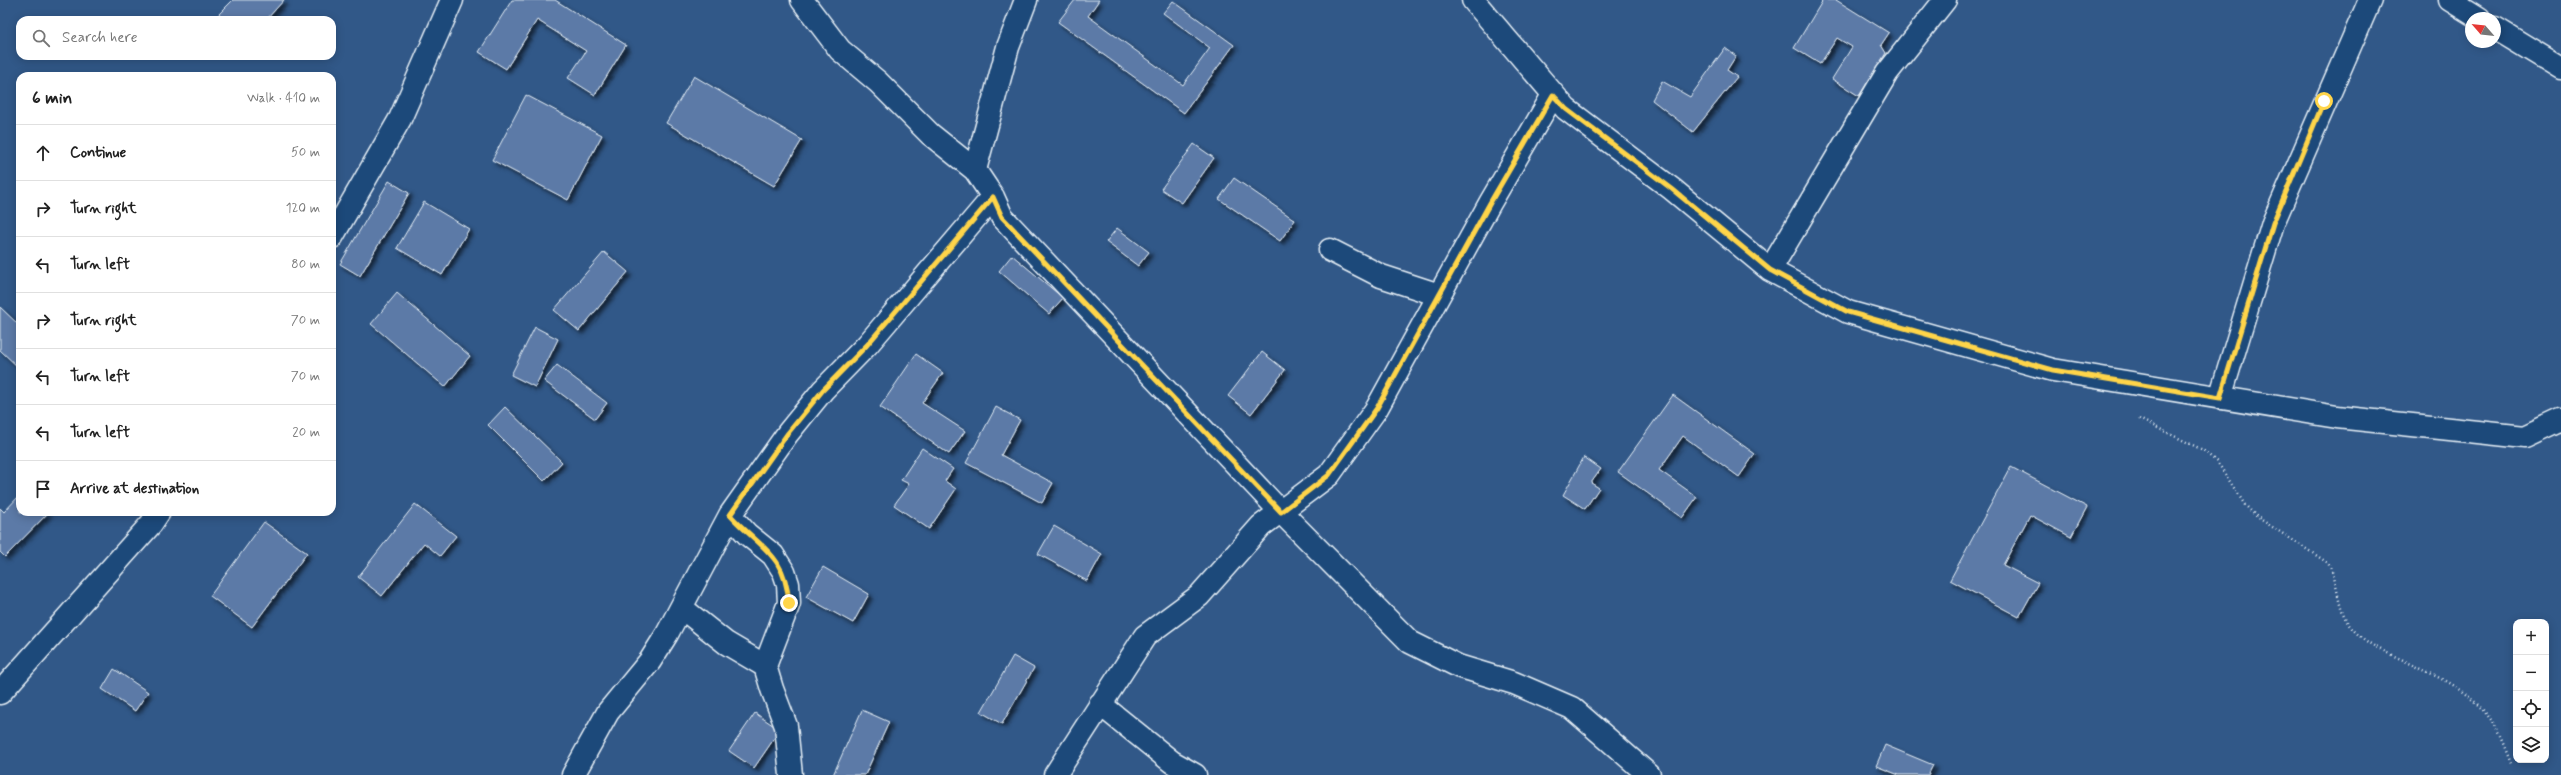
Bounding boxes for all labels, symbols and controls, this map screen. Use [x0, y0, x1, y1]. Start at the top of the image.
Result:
north arrow [2465, 12, 2501, 48]
search box [16, 16, 336, 60]
icon: search [30, 27, 52, 49]
text: Search here [62, 28, 138, 48]
text: 6 min [32, 87, 72, 109]
text: Walk · 410 m [247, 90, 320, 107]
route start [2315, 92, 2333, 110]
icon: ahead [32, 142, 54, 164]
text: Continue [70, 143, 126, 163]
text: 50 m [291, 144, 320, 161]
icon: right [32, 198, 54, 220]
text: Turn right [70, 199, 137, 219]
text: 120 m [286, 200, 320, 217]
icon: left [32, 254, 54, 276]
text: Turn left [70, 255, 130, 275]
text: 80 m [291, 256, 320, 273]
icon: right [32, 310, 54, 332]
text: Turn right [70, 311, 137, 331]
text: 70 m [291, 312, 320, 329]
icon: left [32, 366, 54, 388]
text: Turn left [70, 367, 130, 387]
text: 70 m [291, 368, 320, 385]
icon: left [32, 422, 54, 444]
text: Turn left [70, 423, 130, 443]
text: 20 m [292, 424, 320, 441]
icon: arrive [32, 478, 54, 500]
text: Arrive at destination [70, 479, 199, 499]
route end [780, 594, 798, 612]
map controls [2513, 619, 2549, 763]
button: + [2513, 619, 2549, 655]
button: − [2513, 655, 2549, 691]
button: locate [2513, 691, 2549, 727]
button: layers [2513, 727, 2549, 763]

